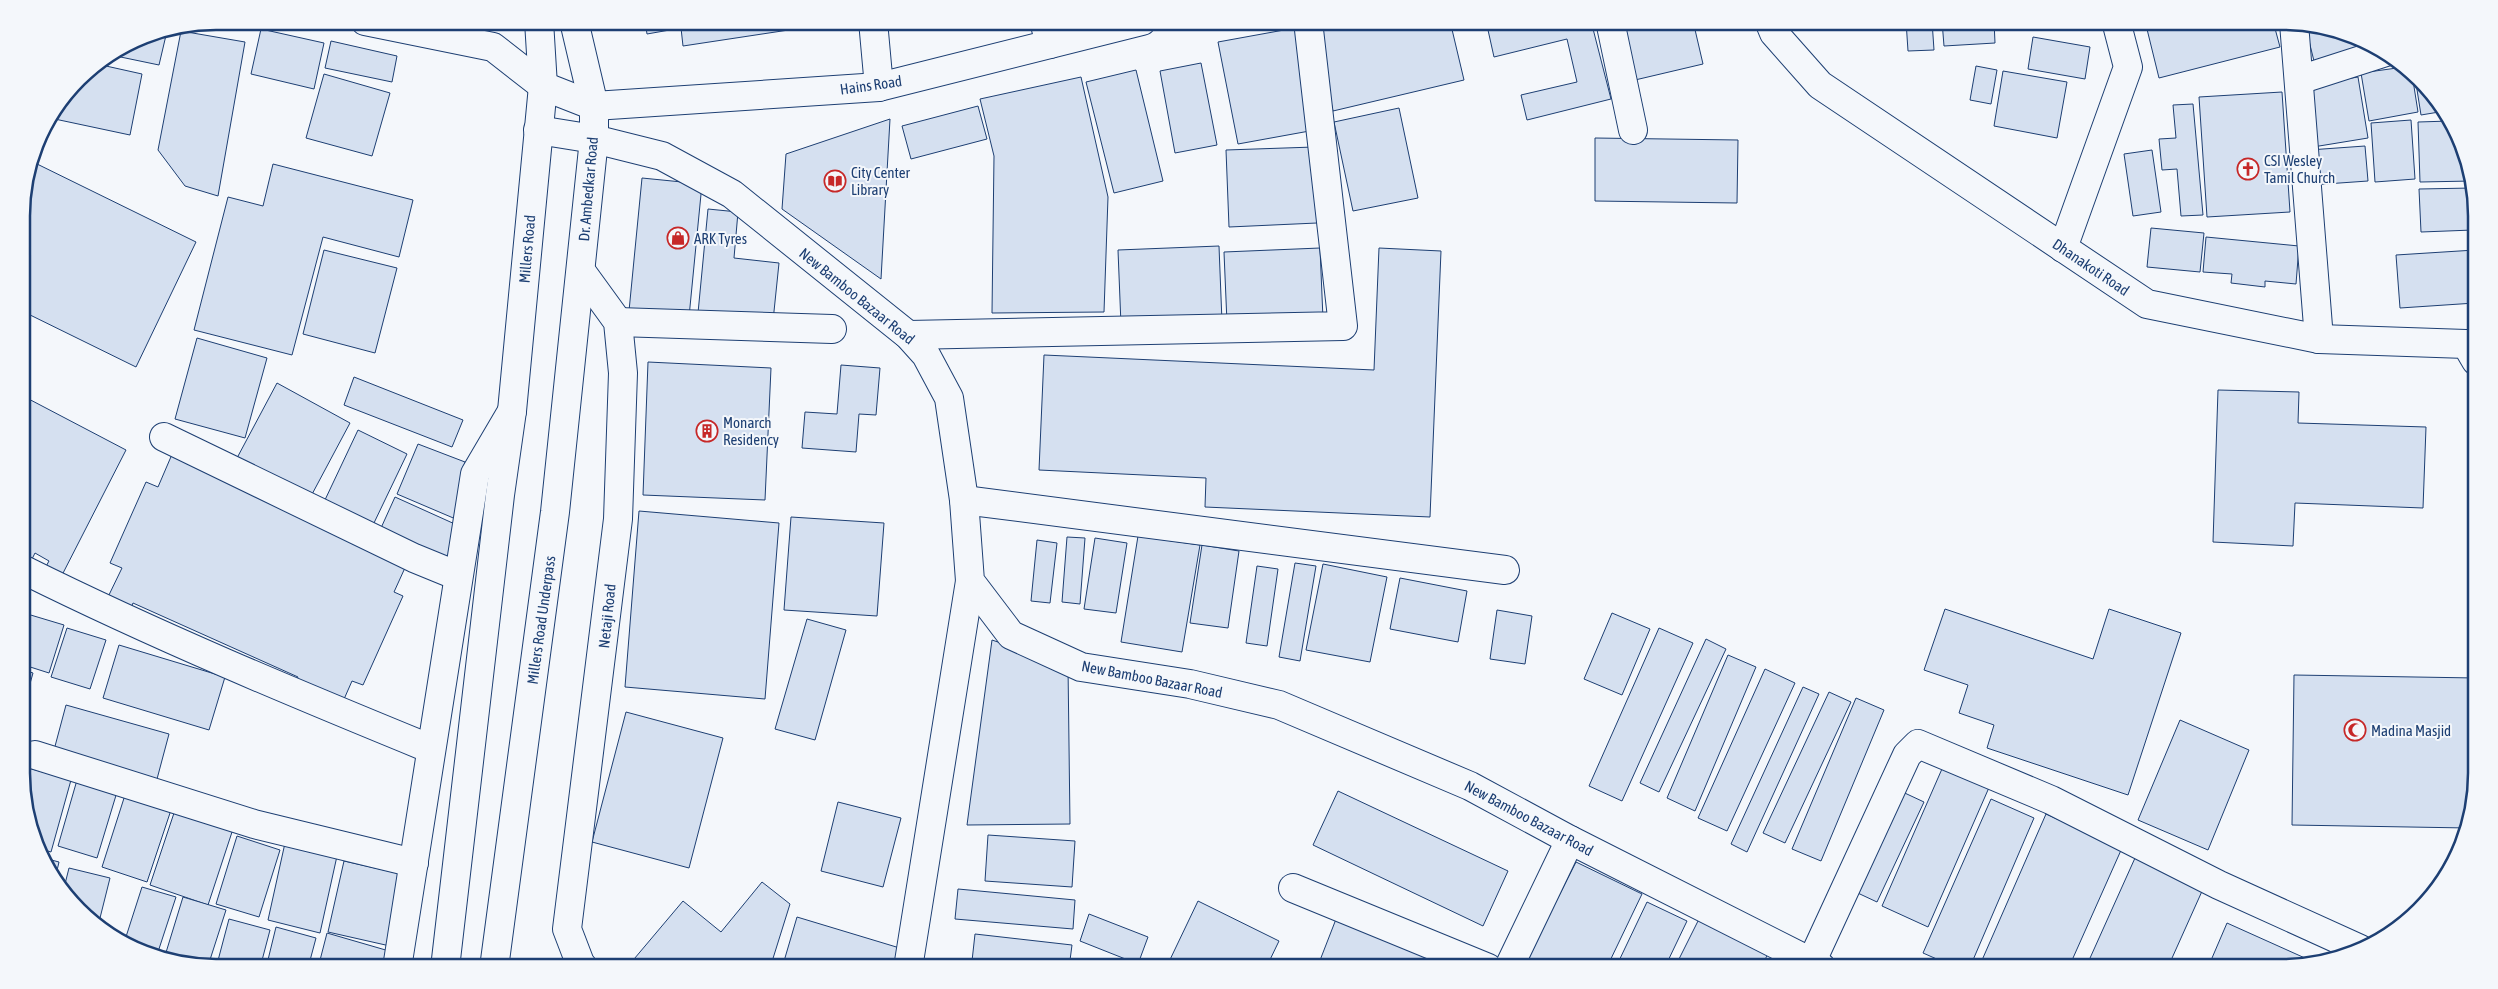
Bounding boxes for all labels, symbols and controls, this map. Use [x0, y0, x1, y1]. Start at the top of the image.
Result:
street label: Hains Road [839, 72, 903, 98]
street label: Dr. Ambedkar Road [575, 136, 601, 242]
place label: CSI Wesley Tamil Church [2264, 152, 2335, 186]
church icon: CSI Wesley Tamil Church [2236, 157, 2260, 181]
place label: City Center Library [851, 164, 911, 198]
library icon: City Center Library [823, 169, 847, 193]
street label: Millers Road [516, 214, 538, 284]
shop icon: ARK Tyres [666, 226, 690, 250]
place label: ARK Tyres [694, 230, 747, 247]
street label: Dhanakoti Road [2049, 235, 2133, 299]
street label: New Bamboo Bazaar Road [796, 244, 918, 348]
place label: Monarch Residency [723, 414, 779, 448]
building icon: Monarch Residency [695, 419, 719, 443]
street label: Millers Road Underpass [524, 555, 558, 685]
street label: Netaji Road [595, 583, 619, 649]
street label: New Bamboo Bazaar Road [1080, 657, 1224, 701]
mosque icon: Madina Masjid [2343, 718, 2367, 742]
place label: Madina Masjid [2371, 722, 2451, 739]
street label: New Bamboo Bazaar Road [1462, 777, 1596, 859]

